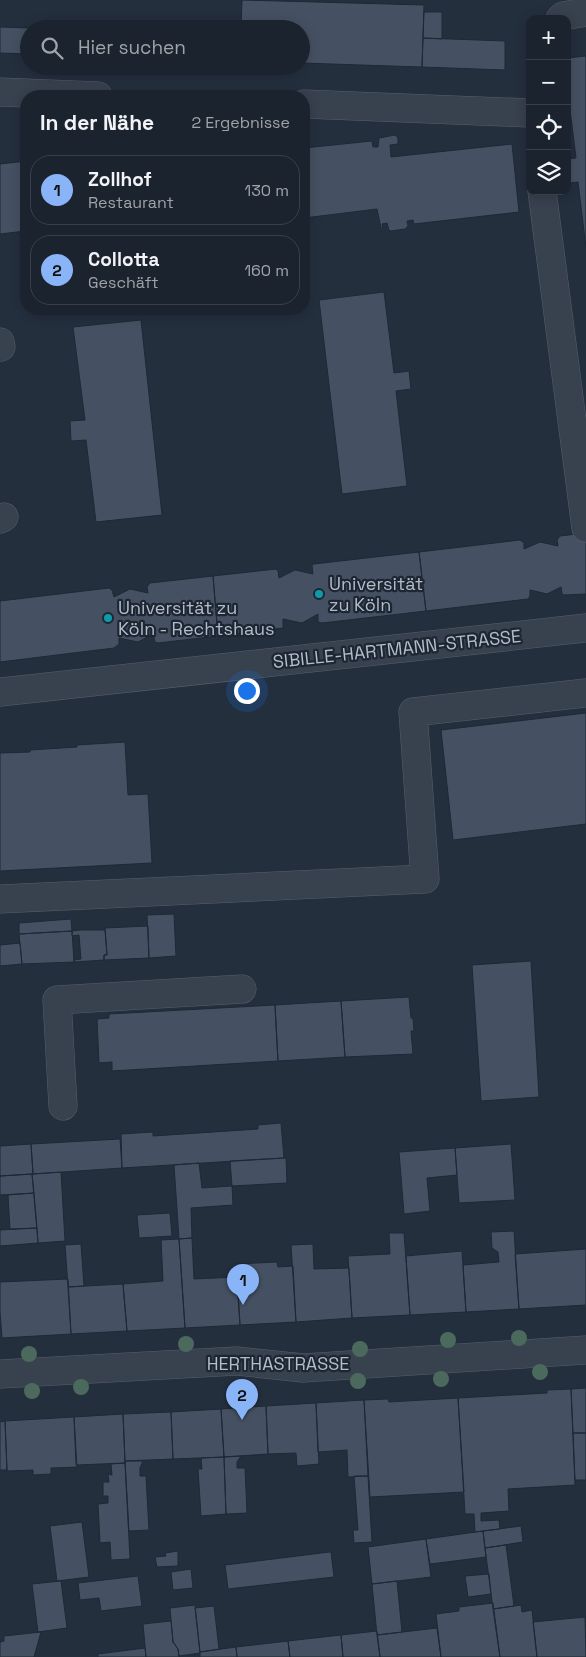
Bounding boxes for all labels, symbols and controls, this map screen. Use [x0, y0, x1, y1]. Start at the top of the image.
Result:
map controls [526, 15, 571, 195]
button: + [526, 15, 571, 60]
search box [20, 20, 310, 75]
icon: search [38, 34, 66, 62]
text: Hier suchen [78, 35, 186, 60]
button: − [526, 60, 571, 105]
button: locate [526, 105, 571, 150]
text: In der Nähe [40, 109, 154, 136]
text: 2 Ergebnisse [191, 112, 290, 133]
button: layers [526, 150, 571, 195]
text: Zollhof [88, 167, 152, 192]
text: 1 [53, 180, 61, 201]
text: 130 m [245, 180, 289, 201]
text: Restaurant [88, 192, 174, 213]
text: Collotta [88, 247, 159, 272]
text: 2 [52, 260, 62, 281]
text: 160 m [244, 260, 289, 281]
text: Geschäft [88, 272, 159, 293]
place label: Universität zu Köln [329, 572, 423, 616]
marker: Universität zu Köln [313, 588, 325, 600]
place label: Universität zu Köln - Rechtshaus [118, 596, 275, 640]
marker: Universität zu Köln - Rechtshaus [102, 612, 114, 624]
street label: SIBILLE-HARTMANN-STRASSE [272, 624, 522, 673]
your location [234, 678, 260, 704]
pin: 1 [227, 1264, 259, 1305]
street label: HERTHASTRASSE [207, 1352, 349, 1375]
pin: 2 [226, 1379, 258, 1420]

